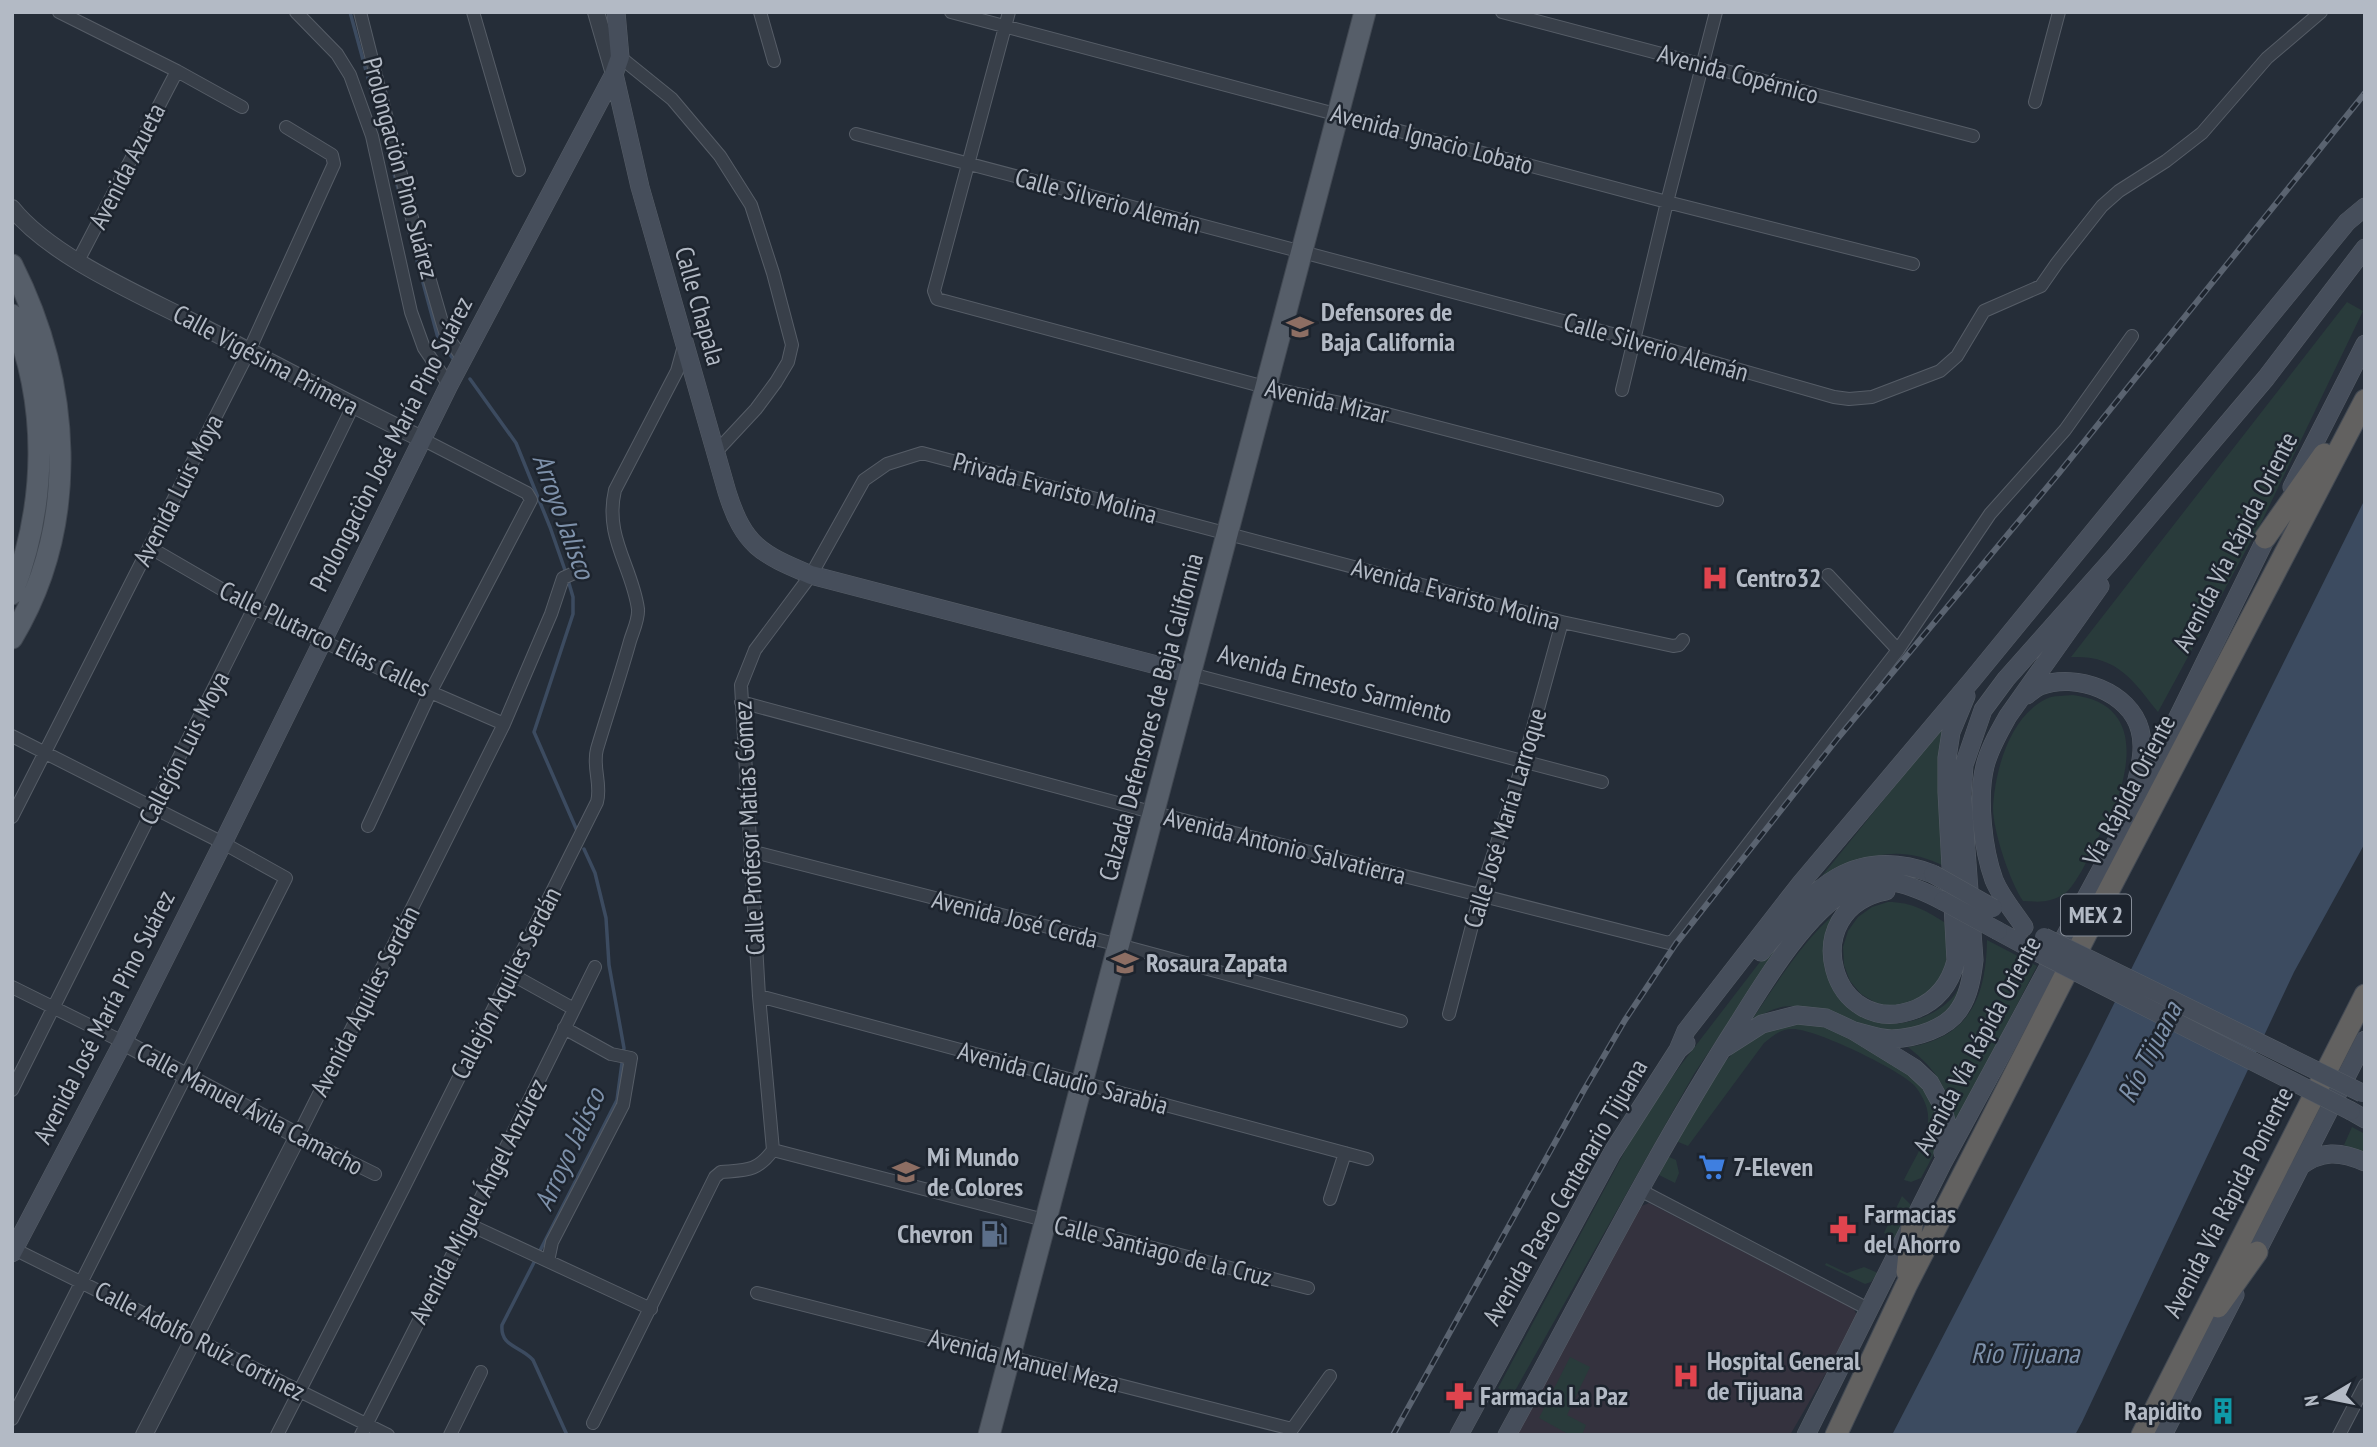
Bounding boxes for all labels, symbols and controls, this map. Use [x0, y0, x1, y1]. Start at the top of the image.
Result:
street label: Avenida Copérnico [1654, 36, 1822, 111]
street label: Prolongación Pino Suárez [356, 53, 447, 282]
street label: Avenida Ignacio Lobato [1327, 96, 1537, 181]
street label: Avenida Azueta [81, 97, 172, 234]
street label: Calle Silverio Alemán [1012, 160, 1204, 241]
street label: Calle Chapala [668, 243, 733, 369]
street label: Prolongaciòn José María Pino Suárez [302, 291, 479, 597]
place label: Defensores de Baja California [1321, 295, 1455, 358]
street label: Calle Vigésima Primera [168, 297, 365, 422]
street label: Calle Silverio Alemán [1560, 304, 1752, 389]
school or university icon: Defensores de Baja California [1285, 312, 1315, 342]
street label: Avenida Mizar [1262, 370, 1392, 431]
street label: Avenida Luis Moya [125, 408, 230, 571]
street label: Avenida Vía Rápida Oriente [2165, 426, 2304, 657]
street label: Privada Evaristo Molina [950, 444, 1161, 531]
water label: Arroyo Jalisco [525, 448, 605, 585]
street label: Calzada Defensores de Baja California [1091, 549, 1210, 884]
street label: Avenida Evaristo Molina [1348, 550, 1564, 637]
place label: Centro32 [1736, 561, 1822, 594]
hospital icon: Centro32 [1700, 563, 1730, 593]
street label: Calle Plutarco Elías Calles [214, 573, 436, 704]
street label: Avenida Ernesto Sarmiento [1214, 636, 1456, 731]
street label: Callejón Luis Moya [131, 665, 236, 830]
street label: Calle Profesor Matías Gómez [725, 700, 772, 956]
street label: Calle José María Larroque [1455, 704, 1554, 932]
street label: Vía Rápida Oriente [2074, 708, 2182, 872]
street label: Avenida Antonio Salvatierra [1161, 800, 1409, 891]
street label: Callejón Aquiles Serdán [443, 881, 568, 1084]
street label: Avenida José Cerda [929, 882, 1101, 955]
street label: Avenida José María Pino Suárez [25, 885, 182, 1149]
road number: MEX 2 [2061, 894, 2131, 936]
street label: Avenida Aquiles Serdán [302, 900, 427, 1101]
street label: Avenida Vía Rápida Oriente [1905, 930, 2048, 1160]
place label: Rosaura Zapata [1146, 946, 1287, 979]
school or university icon: Rosaura Zapata [1110, 948, 1140, 978]
water label: Río Tijuana [2107, 994, 2190, 1108]
street label: Avenida Claudio Sarabia [954, 1034, 1172, 1121]
street label: Calle Manuel Ávila Camacho [131, 1035, 369, 1182]
street label: Avenida Paseo Centenario Tijuana [1475, 1053, 1654, 1331]
street label: Avenida Miguel Ángel Anzúrez [401, 1073, 554, 1329]
water label: Arroyo Jalisco [524, 1080, 614, 1216]
street label: Avenida Vía Rápida Poniente [2155, 1081, 2300, 1323]
place label: Mi Mundo de Colores [927, 1140, 1023, 1203]
place label: 7-Eleven [1733, 1150, 1813, 1183]
supermarket icon: 7-Eleven [1697, 1152, 1727, 1182]
school or university icon: Mi Mundo de Colores [891, 1157, 921, 1187]
place label: Farmacias del Ahorro [1864, 1197, 1961, 1260]
street label: Calle Santiago de la Cruz [1051, 1207, 1275, 1294]
pharmacy icon: Farmacias del Ahorro [1828, 1214, 1858, 1244]
place label: Chevron [897, 1217, 973, 1250]
fuel station icon: Chevron [979, 1219, 1009, 1249]
street label: Calle Adolfo Ruíz Cortinez [90, 1273, 311, 1408]
street label: Avenida Manuel Meza [925, 1321, 1123, 1400]
water label: Rio Tijuana [1971, 1334, 2081, 1371]
place label: Hospital General de Tijuana [1707, 1344, 1861, 1407]
hospital icon: Hospital General de Tijuana [1671, 1361, 1701, 1391]
north arrow [2293, 1363, 2363, 1433]
place label: Farmacia La Paz [1480, 1379, 1628, 1412]
pharmacy icon: Farmacia La Paz [1444, 1381, 1474, 1411]
place label: Rapidito [2124, 1394, 2202, 1427]
text: N [2299, 1394, 2324, 1408]
building icon: Rapidito [2208, 1396, 2238, 1426]

